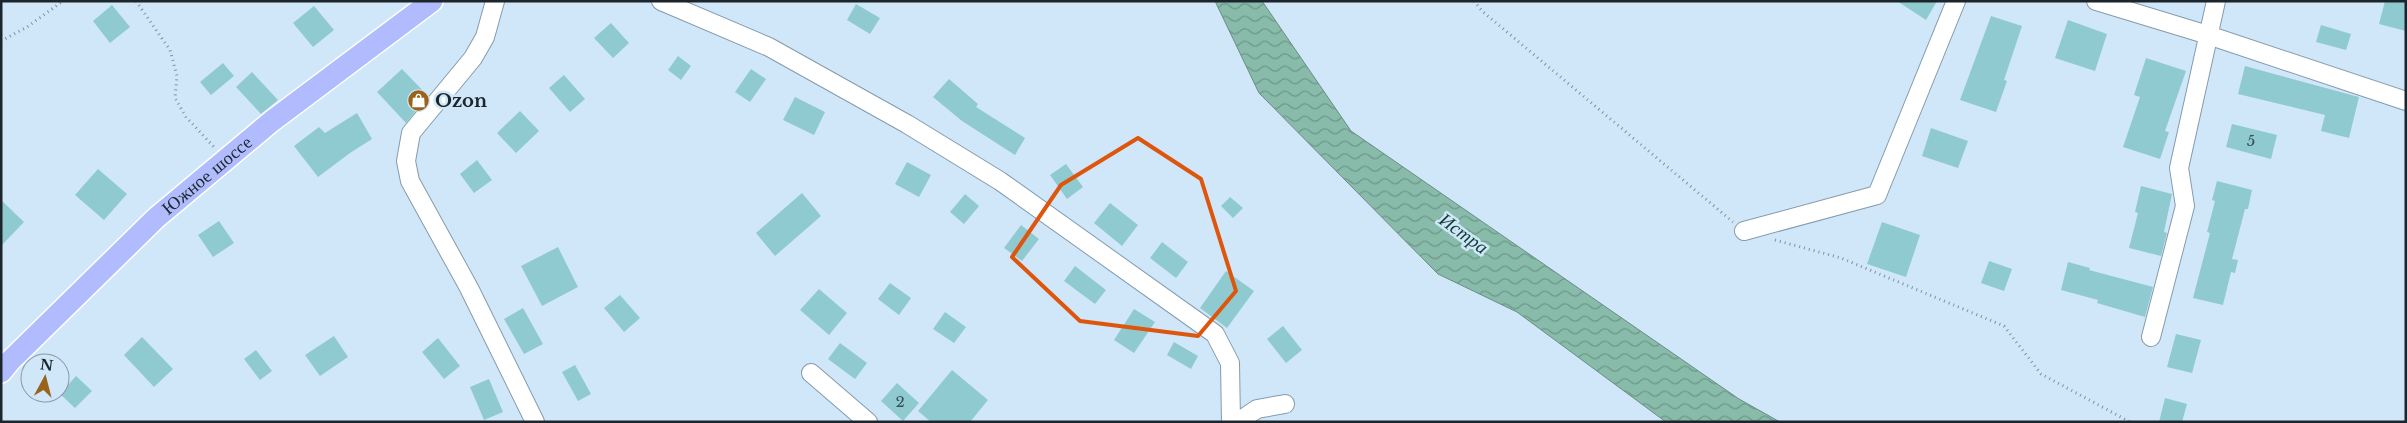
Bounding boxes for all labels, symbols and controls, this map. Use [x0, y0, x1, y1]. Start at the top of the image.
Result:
shop icon: Ozon [407, 89, 431, 113]
place label: Ozon [435, 90, 487, 112]
street label: Южное шоссе [157, 131, 256, 219]
house number: 5 [2247, 131, 2255, 150]
water label: Истра [1434, 207, 1493, 259]
north arrow [20, 353, 70, 403]
text: N [39, 355, 54, 375]
house number: 2 [895, 392, 905, 411]

